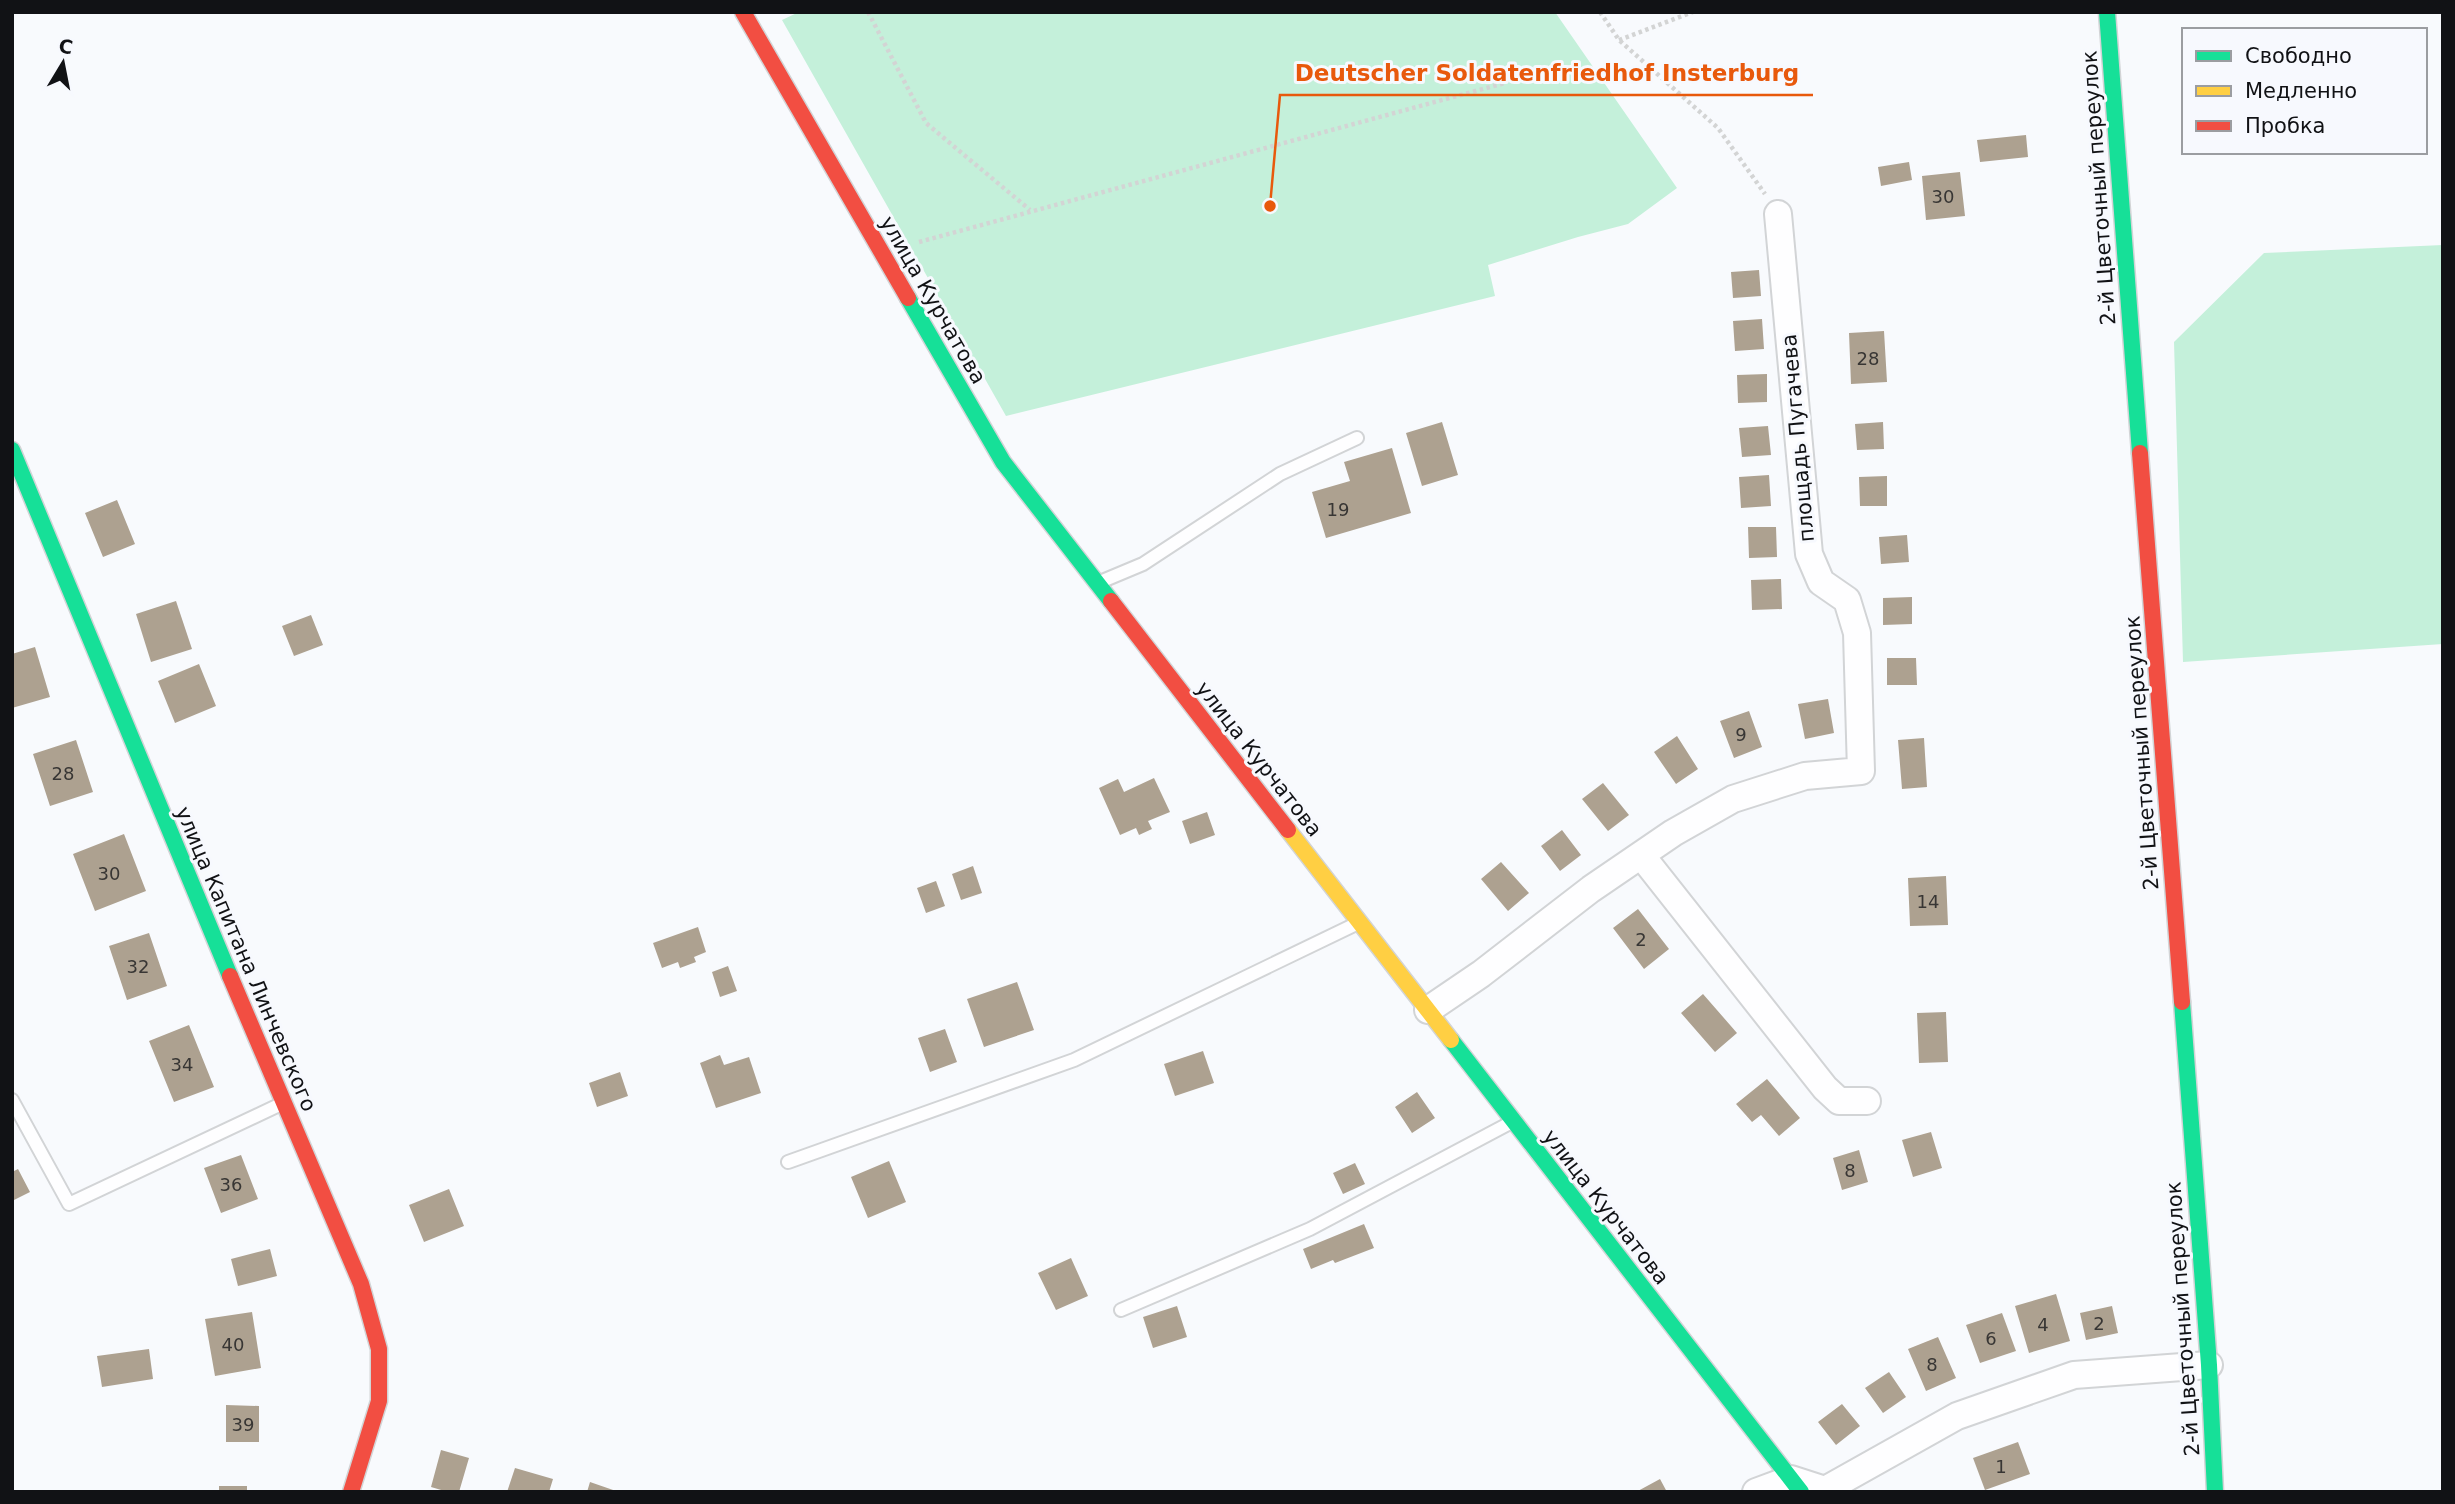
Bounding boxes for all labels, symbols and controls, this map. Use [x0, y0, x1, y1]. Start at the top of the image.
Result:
north arrow [28, 28, 98, 98]
legend [2182, 28, 2427, 154]
text: С [57, 34, 75, 58]
text: Свободно [2245, 44, 2352, 68]
street label: 2-й Цветочный переулок [2077, 50, 2121, 326]
callout: Deutscher Soldatenfriedhof Insterburg [1280, 51, 1813, 95]
text: Deutscher Soldatenfriedhof Insterburg [1295, 60, 1799, 86]
text: Медленно [2245, 79, 2357, 103]
text: Пробка [2245, 114, 2325, 138]
house number: 30 [1932, 186, 1954, 207]
street label: улица Курчатова [875, 212, 991, 388]
street label: площадь Пугачева [1777, 333, 1819, 543]
house number: 28 [1857, 348, 1879, 369]
house number: 19 [1327, 499, 1349, 520]
street label: 2-й Цветочный переулок [2120, 615, 2164, 891]
street label: улица Курчатова [1191, 677, 1327, 841]
house number: 9 [1735, 724, 1747, 745]
house number: 28 [52, 763, 74, 784]
street label: улица Капитана Линчевского [171, 803, 321, 1115]
house number: 30 [98, 863, 120, 884]
house number: 14 [1917, 891, 1939, 912]
house number: 2 [1635, 929, 1647, 950]
house number: 32 [127, 956, 149, 977]
house number: 34 [171, 1054, 193, 1075]
street label: улица Курчатова [1538, 1125, 1674, 1289]
house number: 8 [1844, 1160, 1856, 1181]
house number: 36 [220, 1174, 242, 1195]
street label: 2-й Цветочный переулок [2161, 1181, 2205, 1457]
house number: 2 [2093, 1313, 2105, 1334]
house number: 4 [2037, 1314, 2049, 1335]
house number: 6 [1985, 1328, 1997, 1349]
house number: 40 [222, 1334, 244, 1355]
house number: 8 [1926, 1354, 1938, 1375]
house number: 39 [232, 1414, 254, 1435]
house number: 1 [1995, 1456, 2007, 1477]

